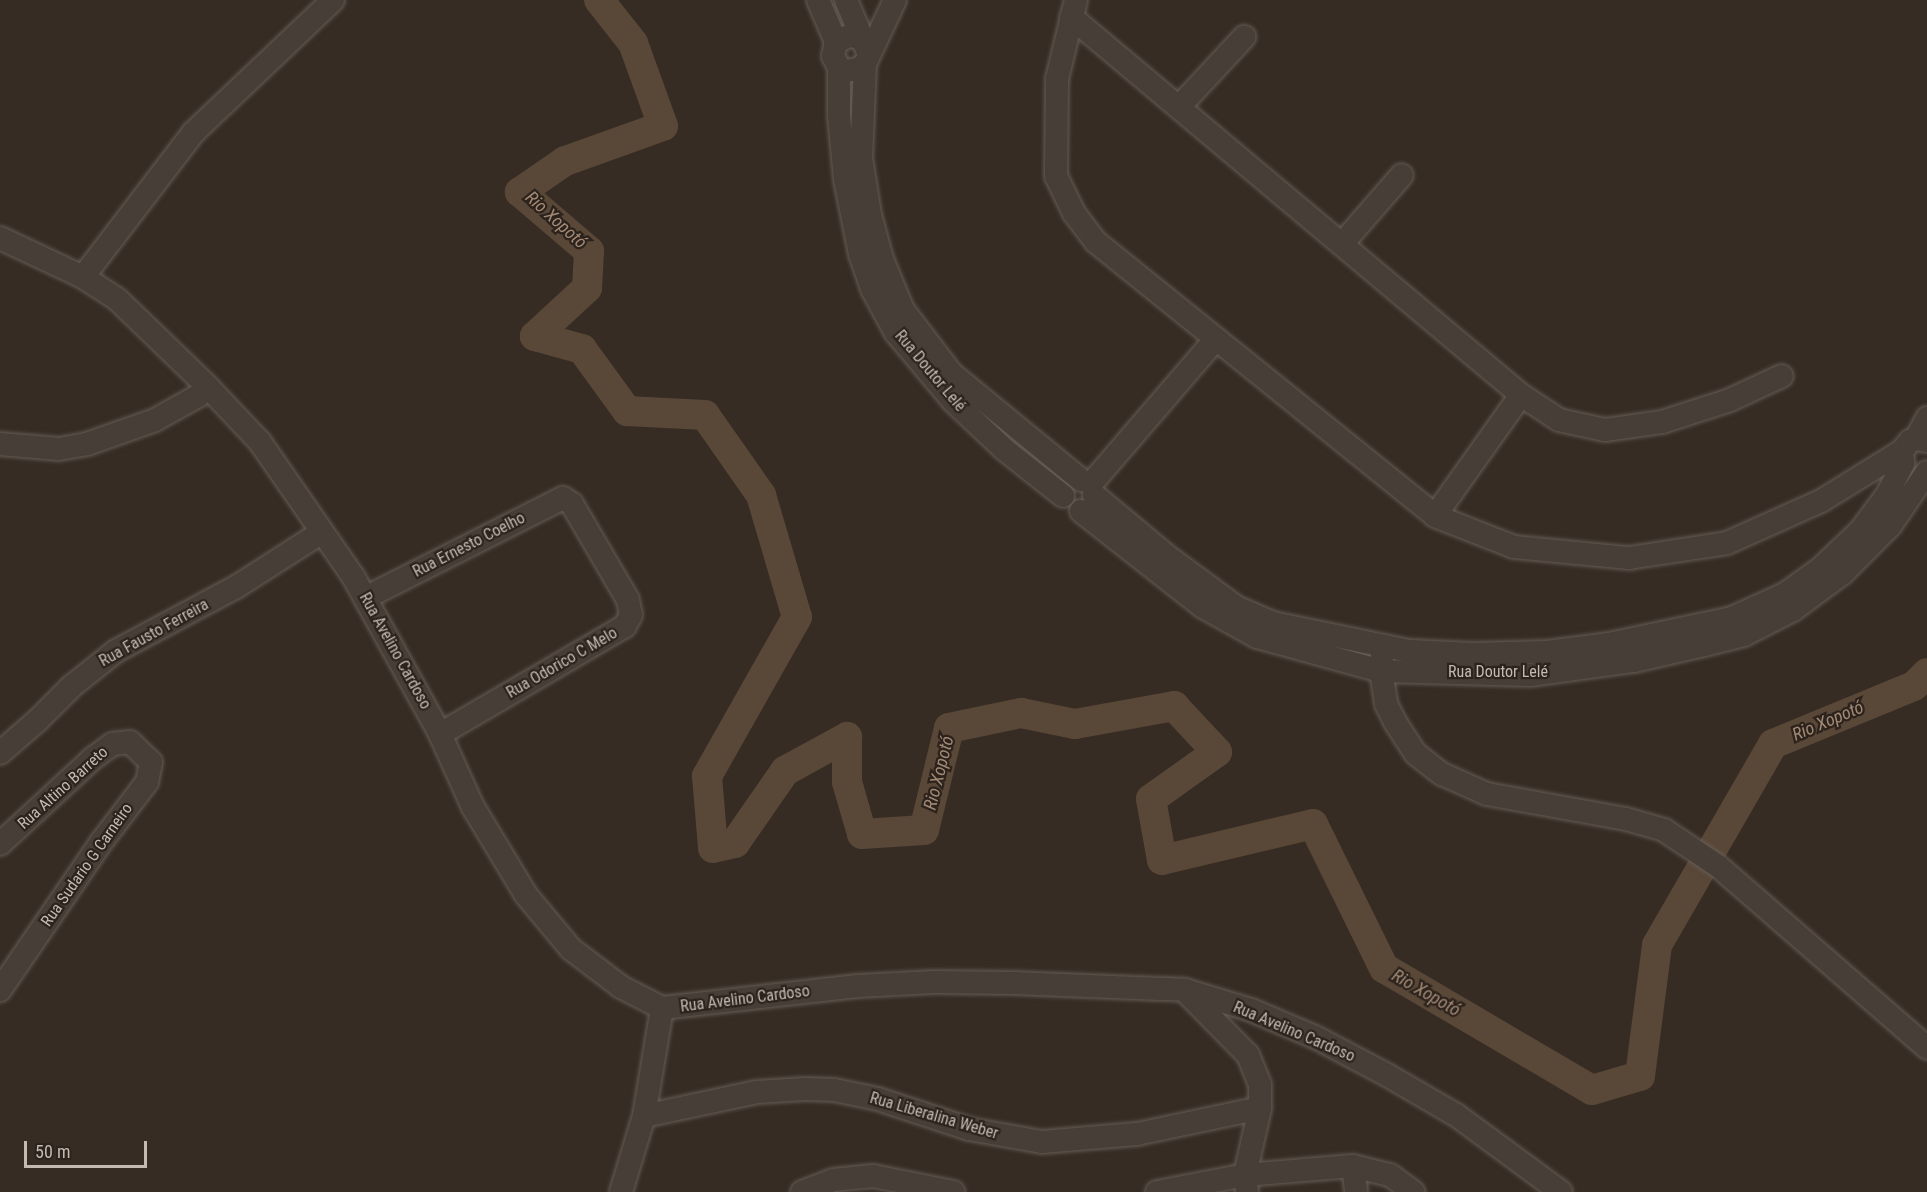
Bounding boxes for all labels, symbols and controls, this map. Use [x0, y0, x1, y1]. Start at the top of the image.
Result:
water label: Rio Xopotó [521, 187, 591, 253]
street label: Rua Doutor Lelé [891, 327, 969, 415]
street label: Rua Ernesto Coelho [410, 508, 528, 582]
street label: Rua Avelino Cardoso [355, 589, 435, 713]
street label: Rua Fausto Ferreira [96, 595, 212, 671]
street label: Rua Odorico C Melo [503, 623, 621, 703]
street label: Rua Doutor Lelé [1448, 662, 1548, 682]
water label: Rio Xopotó [1789, 696, 1867, 746]
water label: Rio Xopotó [919, 734, 959, 812]
street label: Rua Altino Barreto [14, 743, 112, 833]
street label: Rua Sudario G Carneiro [37, 800, 137, 930]
water label: Rio Xopotó [1388, 965, 1464, 1021]
street label: Rua Avelino Cardoso [679, 982, 811, 1016]
street label: Rua Avelino Cardoso [1230, 998, 1358, 1066]
street label: Rua Liberalina Weber [868, 1088, 1000, 1144]
scale bar [27, 1129, 150, 1167]
text: 50 m [35, 1141, 70, 1162]

